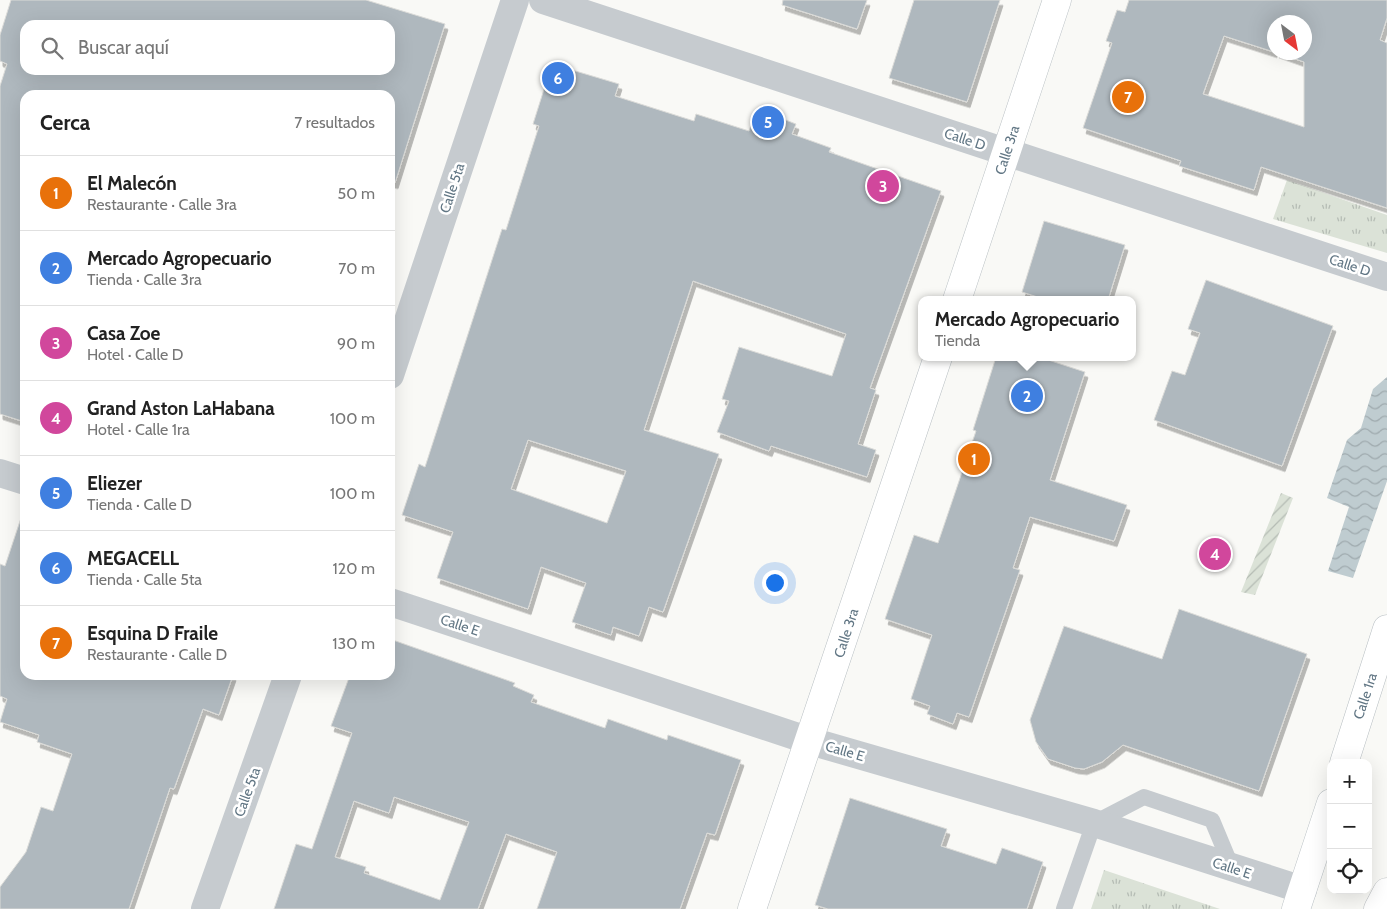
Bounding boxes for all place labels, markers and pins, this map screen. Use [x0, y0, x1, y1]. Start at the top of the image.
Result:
pin: 6 [542, 59, 574, 97]
pin: 7 [1112, 78, 1144, 116]
pin: 5 [752, 103, 784, 141]
pin: 3 [867, 167, 899, 205]
pin: 2 [1011, 377, 1043, 415]
pin: 1 [958, 440, 990, 478]
pin: 4 [1199, 535, 1231, 573]

